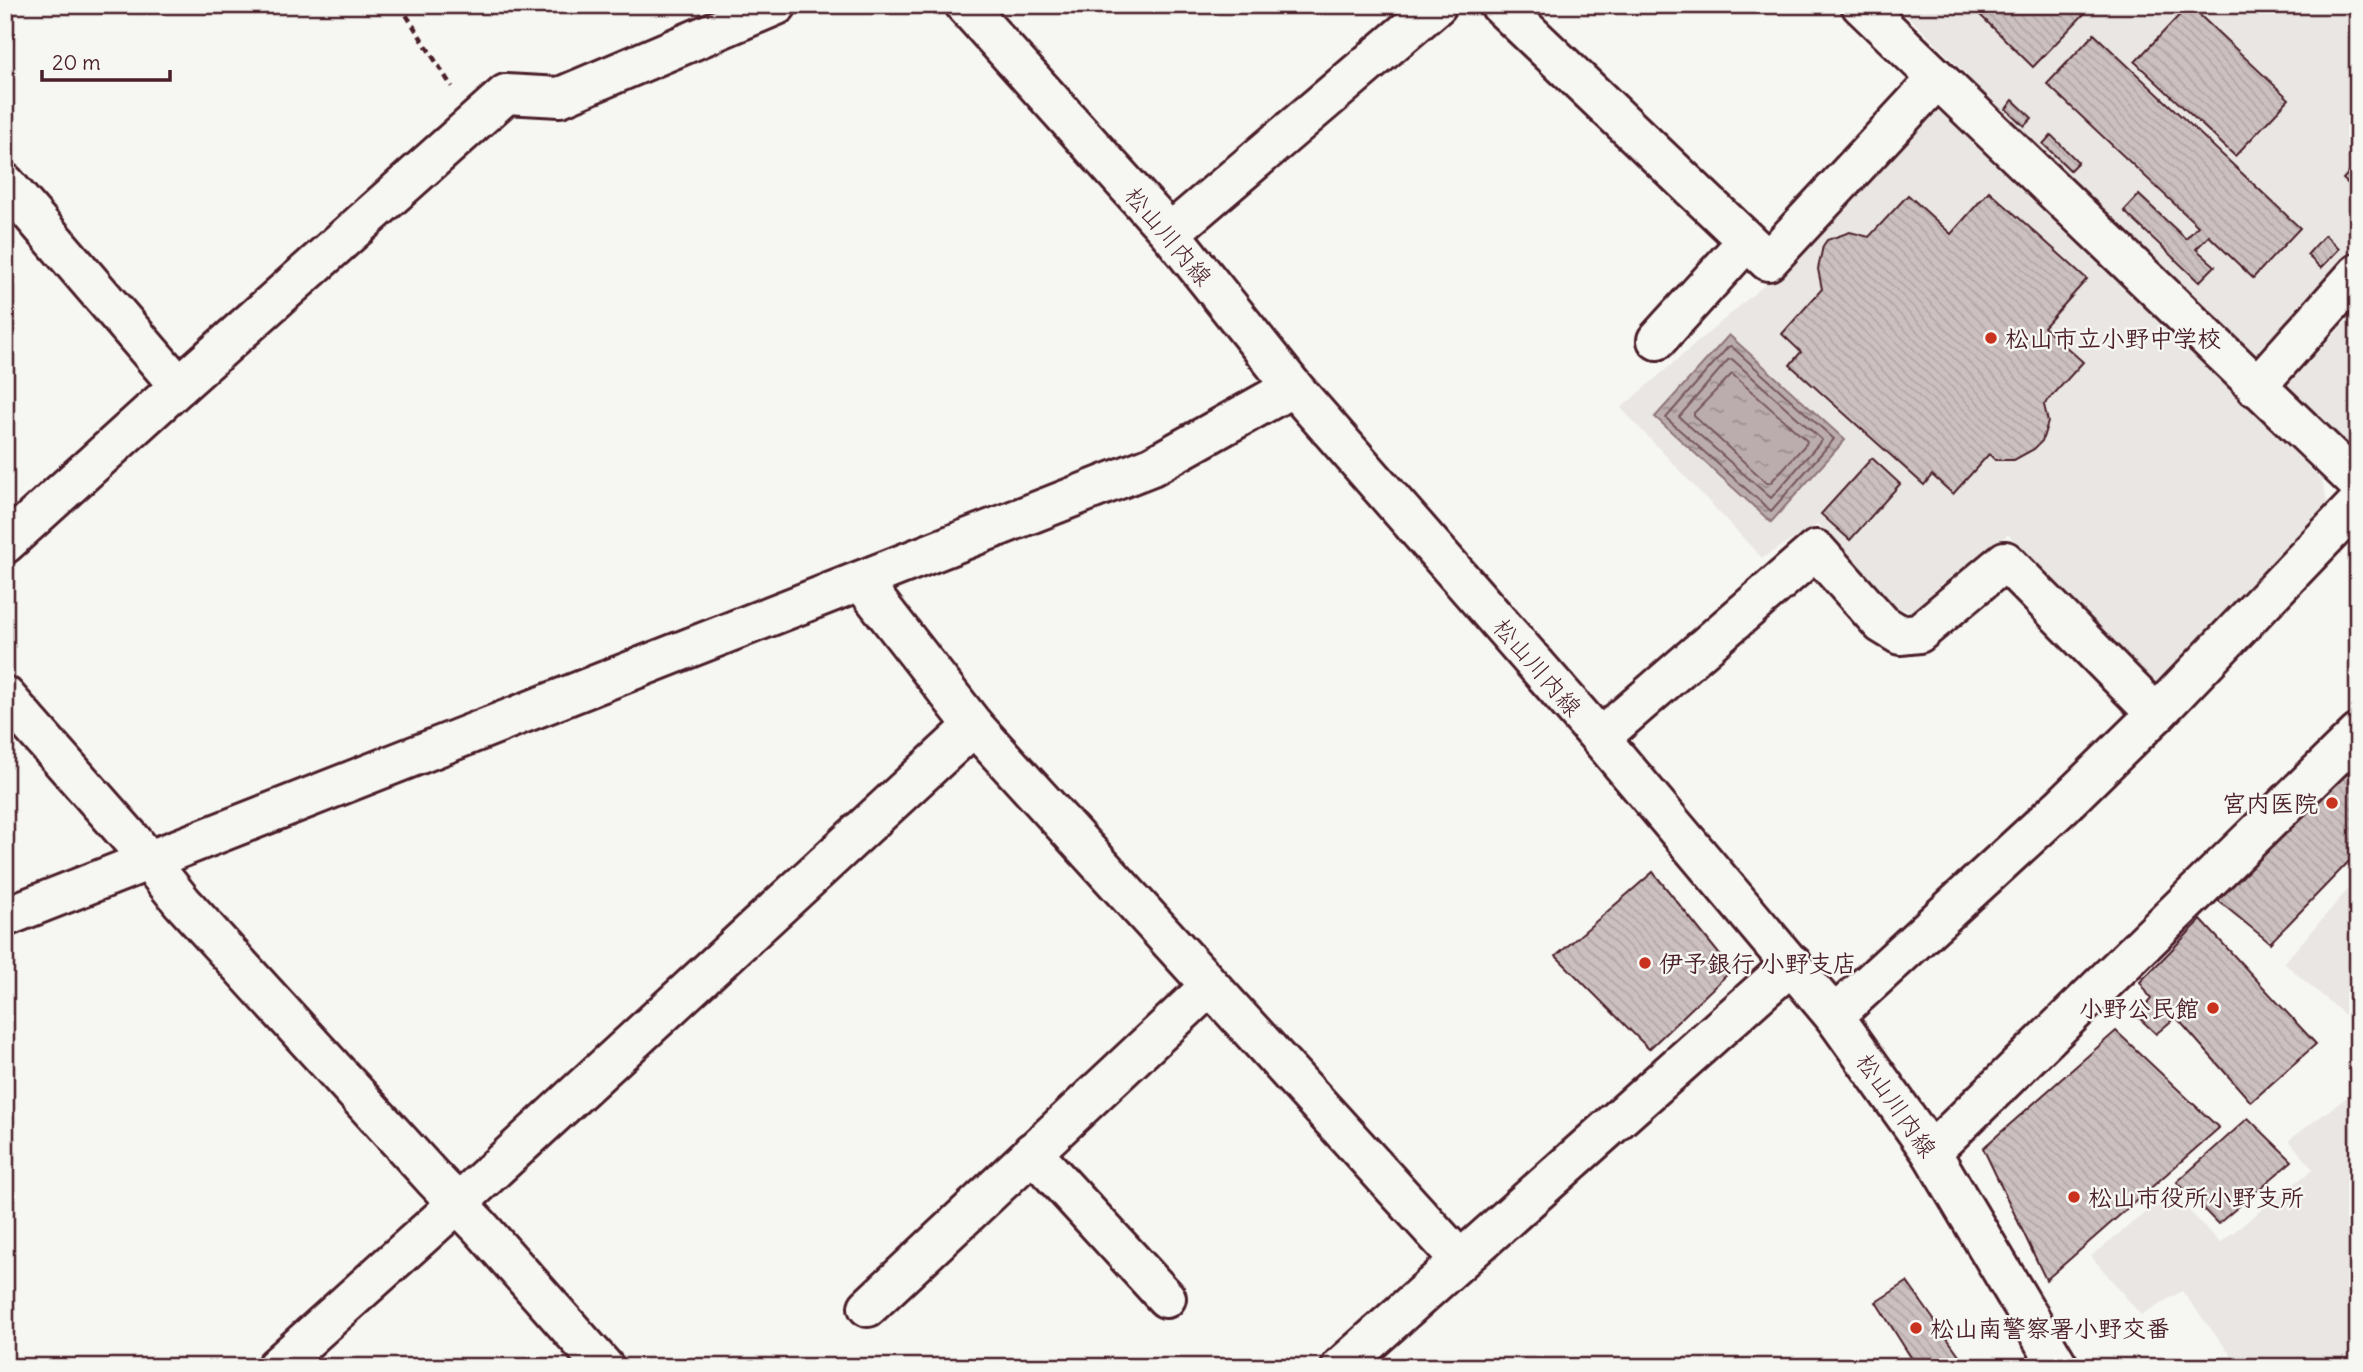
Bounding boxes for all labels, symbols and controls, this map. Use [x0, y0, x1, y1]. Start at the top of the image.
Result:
scale bar [42, 38, 170, 82]
text: 20 m [52, 49, 101, 76]
street label: 松山川内線 [1119, 180, 1219, 292]
place label: 松山市立小野中学校 [2005, 323, 2221, 353]
marker: 松山市立小野中学校 [1983, 330, 1999, 346]
street label: 松山川内線 [1487, 612, 1589, 722]
place label: 宮内医院 [2222, 788, 2318, 818]
marker: 宮内医院 [2324, 795, 2340, 811]
place label: 伊予銀行 小野支店 [1659, 948, 1857, 978]
marker: 伊予銀行 小野支店 [1637, 955, 1653, 971]
place label: 小野公民館 [2079, 993, 2199, 1023]
marker: 小野公民館 [2205, 1000, 2221, 1016]
street label: 松山川内線 [1850, 1047, 1944, 1163]
place label: 松山市役所小野支所 [2088, 1182, 2304, 1212]
marker: 松山市役所小野支所 [2066, 1189, 2082, 1205]
place label: 松山南警察署小野交番 [1930, 1313, 2170, 1343]
marker: 松山南警察署小野交番 [1908, 1320, 1924, 1336]

